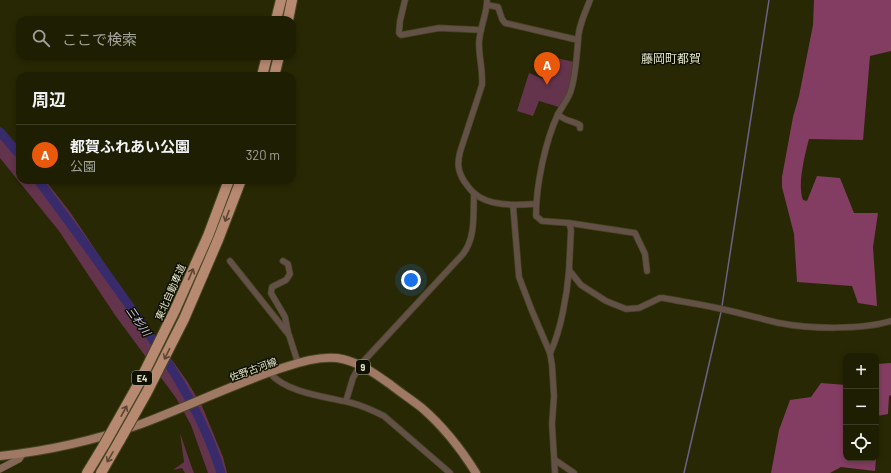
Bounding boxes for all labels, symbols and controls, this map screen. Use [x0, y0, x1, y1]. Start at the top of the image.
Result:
search box [16, 16, 296, 60]
icon: search [30, 27, 52, 49]
text: ここで検索 [62, 30, 137, 48]
district label: 藤岡町都賀 [641, 51, 701, 65]
pin: A [534, 52, 560, 85]
text: 周辺 [32, 89, 66, 109]
text: 都賀ふれあい公園 [70, 137, 190, 155]
text: A [41, 147, 49, 163]
text: 320 m [246, 147, 280, 163]
text: 公園 [70, 158, 96, 174]
one-way arrow [223, 210, 231, 222]
street label: 東北自動車道 [152, 262, 188, 322]
one-way arrow [188, 268, 196, 280]
your location [401, 270, 421, 290]
water label: 三杉川 [124, 304, 154, 339]
one-way arrow [163, 348, 170, 360]
map controls [843, 353, 879, 461]
button: + [843, 353, 879, 389]
street label: 佐野古河線 [227, 355, 279, 383]
road number: 9 [356, 360, 370, 374]
road number: E4 [132, 371, 152, 385]
button: − [843, 389, 879, 425]
one-way arrow [120, 406, 128, 418]
button: locate [843, 425, 879, 461]
one-way arrow [106, 451, 114, 463]

